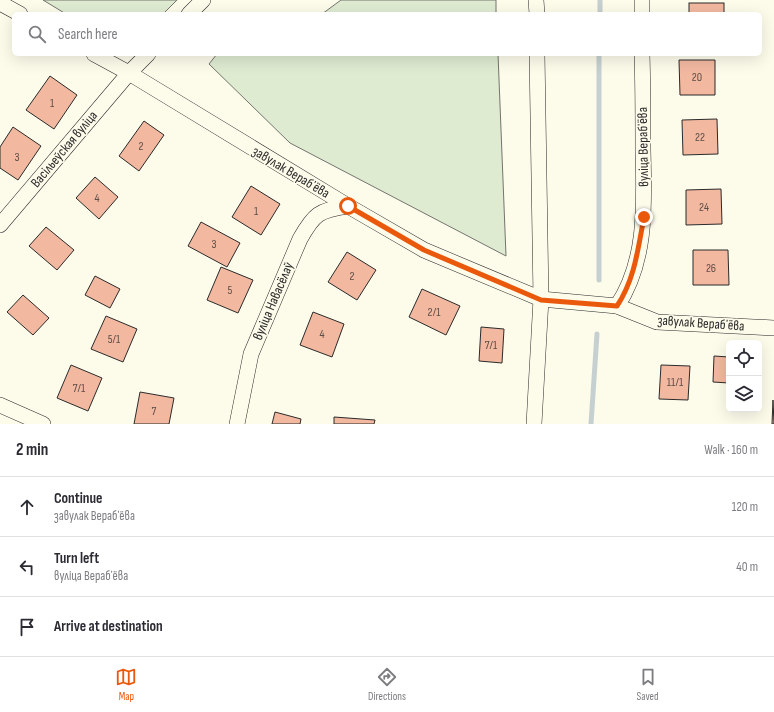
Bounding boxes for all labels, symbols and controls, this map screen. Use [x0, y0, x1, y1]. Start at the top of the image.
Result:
search box [12, 12, 762, 56]
icon: search [26, 23, 48, 45]
text: Search here [58, 25, 118, 44]
house number: 20 [692, 70, 702, 85]
house number: 1 [50, 96, 55, 111]
street label: Васільеўская вуліца [27, 107, 101, 191]
street label: вуліца Верабʼёва [634, 107, 652, 187]
house number: 22 [695, 130, 705, 145]
house number: 2 [139, 139, 144, 154]
street label: завулак Верабʼёва [249, 142, 333, 202]
house number: 3 [14, 150, 20, 165]
house number: 4 [94, 191, 100, 206]
route start [339, 197, 357, 215]
house number: 24 [699, 200, 709, 215]
house number: 1 [254, 204, 259, 219]
route end [635, 208, 653, 226]
house number: 3 [211, 237, 217, 252]
street label: вуліца Навасёлаў [249, 259, 297, 343]
house number: 26 [706, 261, 716, 276]
house number: 2 [350, 269, 355, 284]
house number: 5 [228, 283, 233, 298]
house number: 2/1 [428, 305, 441, 320]
street label: завулак Верабʼёва [657, 311, 745, 335]
house number: 4 [319, 327, 325, 342]
house number: 5/1 [108, 332, 121, 347]
house number: 7/1 [485, 338, 498, 353]
map controls [726, 340, 762, 412]
button: locate [726, 340, 762, 376]
house number: 11/1 [667, 375, 684, 390]
button: layers [726, 376, 762, 412]
house number: 7/1 [73, 381, 86, 396]
house number: 7 [152, 404, 157, 419]
text: 2 min [16, 440, 48, 460]
text: Walk · 160 m [704, 442, 758, 458]
text: Continue [54, 489, 103, 508]
icon: ahead [16, 496, 38, 518]
text: 120 m [732, 499, 758, 515]
text: завулак Верабʼёва [54, 508, 135, 524]
text: Turn left [54, 549, 99, 568]
icon: left [16, 556, 38, 578]
text: 40 m [736, 559, 758, 575]
text: вуліца Верабʼёва [54, 568, 128, 584]
icon: arrive [16, 616, 38, 638]
text: Arrive at destination [54, 617, 163, 636]
tab: Map [115, 666, 137, 703]
tab: Directions [368, 666, 406, 703]
tab: Saved [637, 666, 659, 703]

